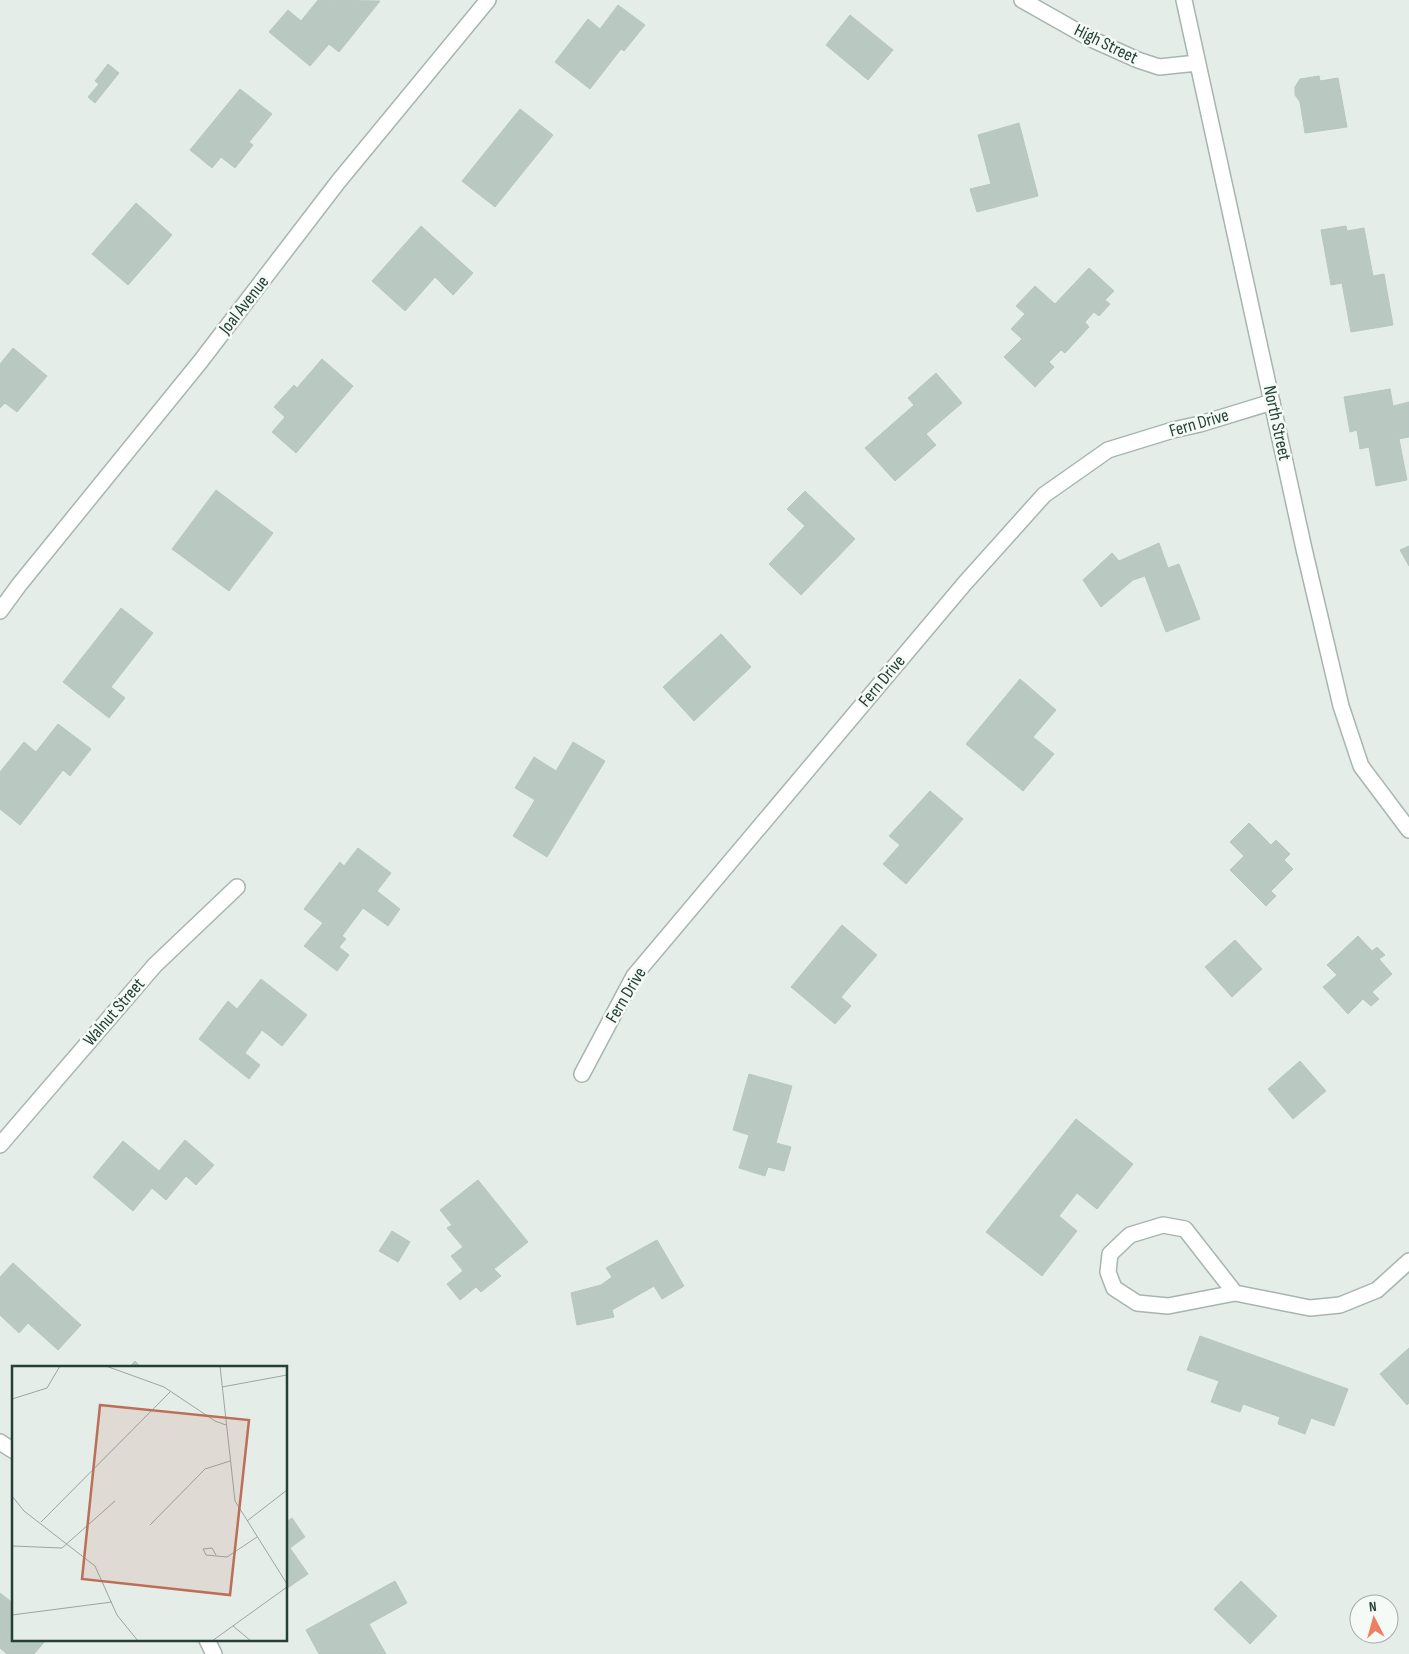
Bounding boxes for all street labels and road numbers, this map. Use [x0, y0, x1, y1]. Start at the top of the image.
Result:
street label: High Street [1071, 20, 1142, 69]
street label: Joal Avenue [214, 272, 273, 339]
street label: North Street [1259, 384, 1295, 463]
street label: Fern Drive [1167, 405, 1231, 441]
street label: Fern Drive [854, 651, 910, 711]
street label: Fern Drive [601, 963, 651, 1027]
street label: Walnut Street [79, 973, 150, 1050]

